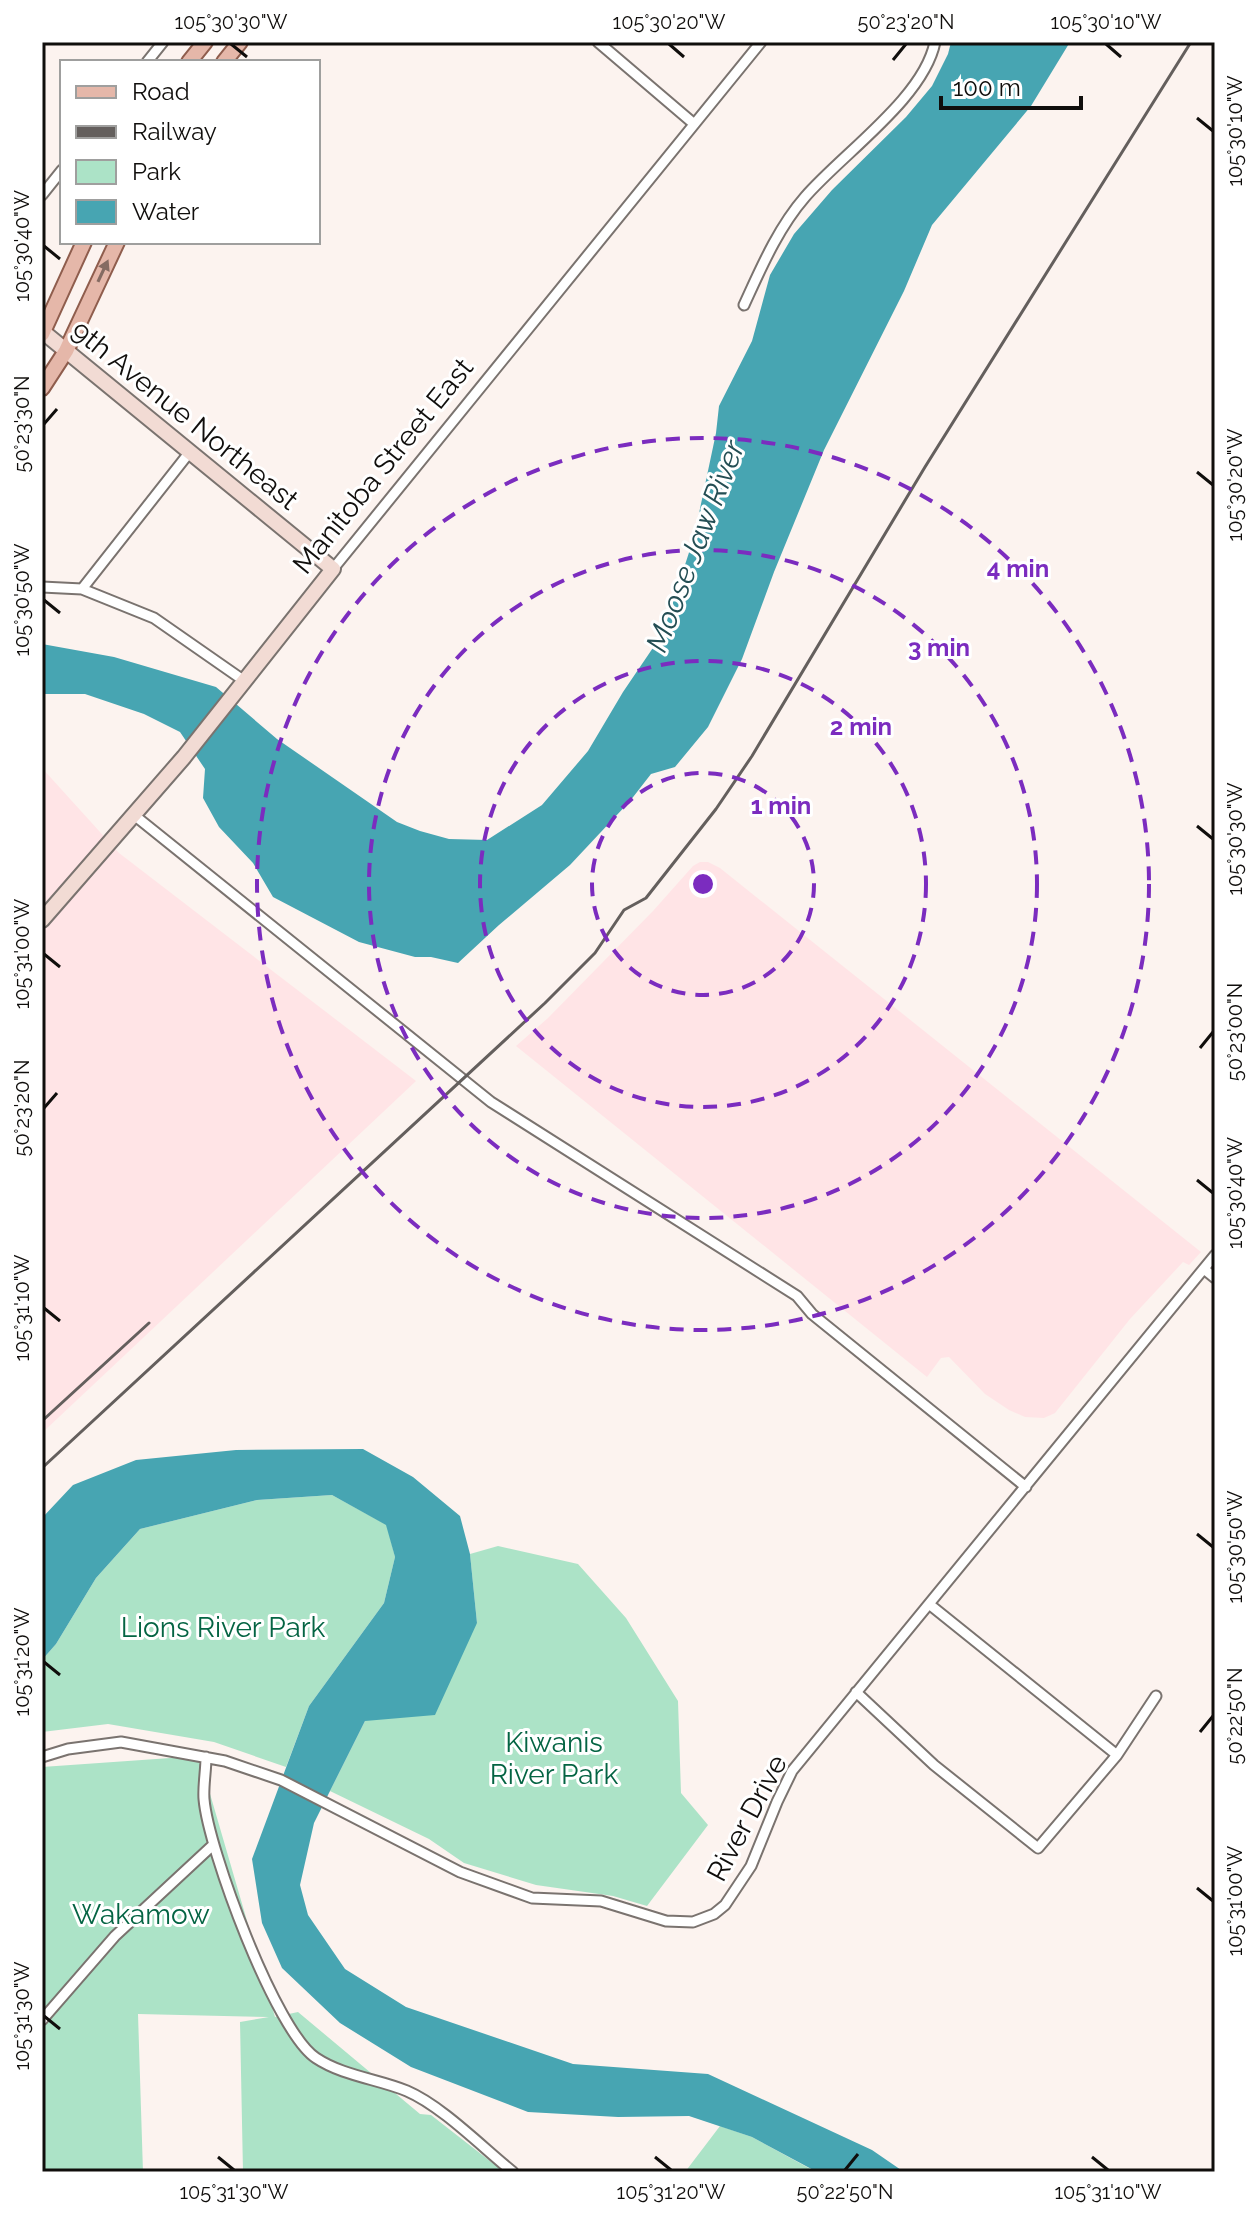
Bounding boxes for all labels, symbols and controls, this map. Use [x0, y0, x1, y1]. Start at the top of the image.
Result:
text: 105°30'30"W [175, 10, 288, 34]
text: 105°30'20"W [613, 10, 725, 34]
text: 50°23'20"N [858, 10, 954, 34]
text: 105°30'10"W [1051, 10, 1162, 34]
legend [60, 60, 320, 244]
scale bar [941, 60, 1081, 110]
text: 100 m [953, 73, 1021, 102]
text: 105°30'10"W [1223, 75, 1247, 186]
text: Road [132, 77, 190, 106]
text: Railway [132, 117, 217, 146]
text: Park [132, 157, 181, 186]
text: 105°30'40"W [10, 190, 34, 302]
text: Water [132, 197, 200, 226]
one-way arrow [96, 259, 110, 283]
street label: 9th Avenue Northeast [65, 313, 305, 517]
street label: Manitoba Street East [286, 351, 480, 580]
text: 50°23'30"N [10, 376, 34, 472]
text: 105°30'20"W [1223, 429, 1247, 541]
water label: Moose Jaw River [639, 434, 752, 657]
text: 105°30'50"W [10, 543, 34, 656]
text: 4 min [987, 554, 1049, 583]
text: 3 min [908, 633, 970, 662]
text: 2 min [830, 712, 892, 741]
text: 105°30'30"W [1223, 782, 1247, 895]
text: 1 min [751, 791, 811, 820]
centre of rings [689, 870, 717, 898]
text: 105°31'00"W [10, 899, 34, 1009]
text: 50°23'00"N [1223, 983, 1247, 1081]
text: 50°23'20"N [10, 1060, 34, 1156]
text: 105°30'40"W [1223, 1137, 1247, 1249]
text: 105°31'10"W [10, 1254, 34, 1361]
text: 105°30'50"W [1223, 1490, 1247, 1603]
text: 105°31'20"W [10, 1608, 34, 1716]
park label: Lions River Park [121, 1611, 325, 1644]
text: 50°22'50"N [1223, 1668, 1247, 1764]
park label: Kiwanis River Park [490, 1726, 618, 1791]
street label: River Drive [700, 1749, 794, 1887]
text: 105°31'00"W [1223, 1846, 1247, 1956]
park label: Wakamow [72, 1898, 210, 1931]
text: 105°31'30"W [10, 1961, 34, 2070]
text: 105°31'30"W [180, 2180, 289, 2204]
text: 105°31'20"W [617, 2180, 725, 2204]
text: 50°22'50"N [797, 2180, 893, 2204]
text: 105°31'10"W [1055, 2180, 1162, 2204]

